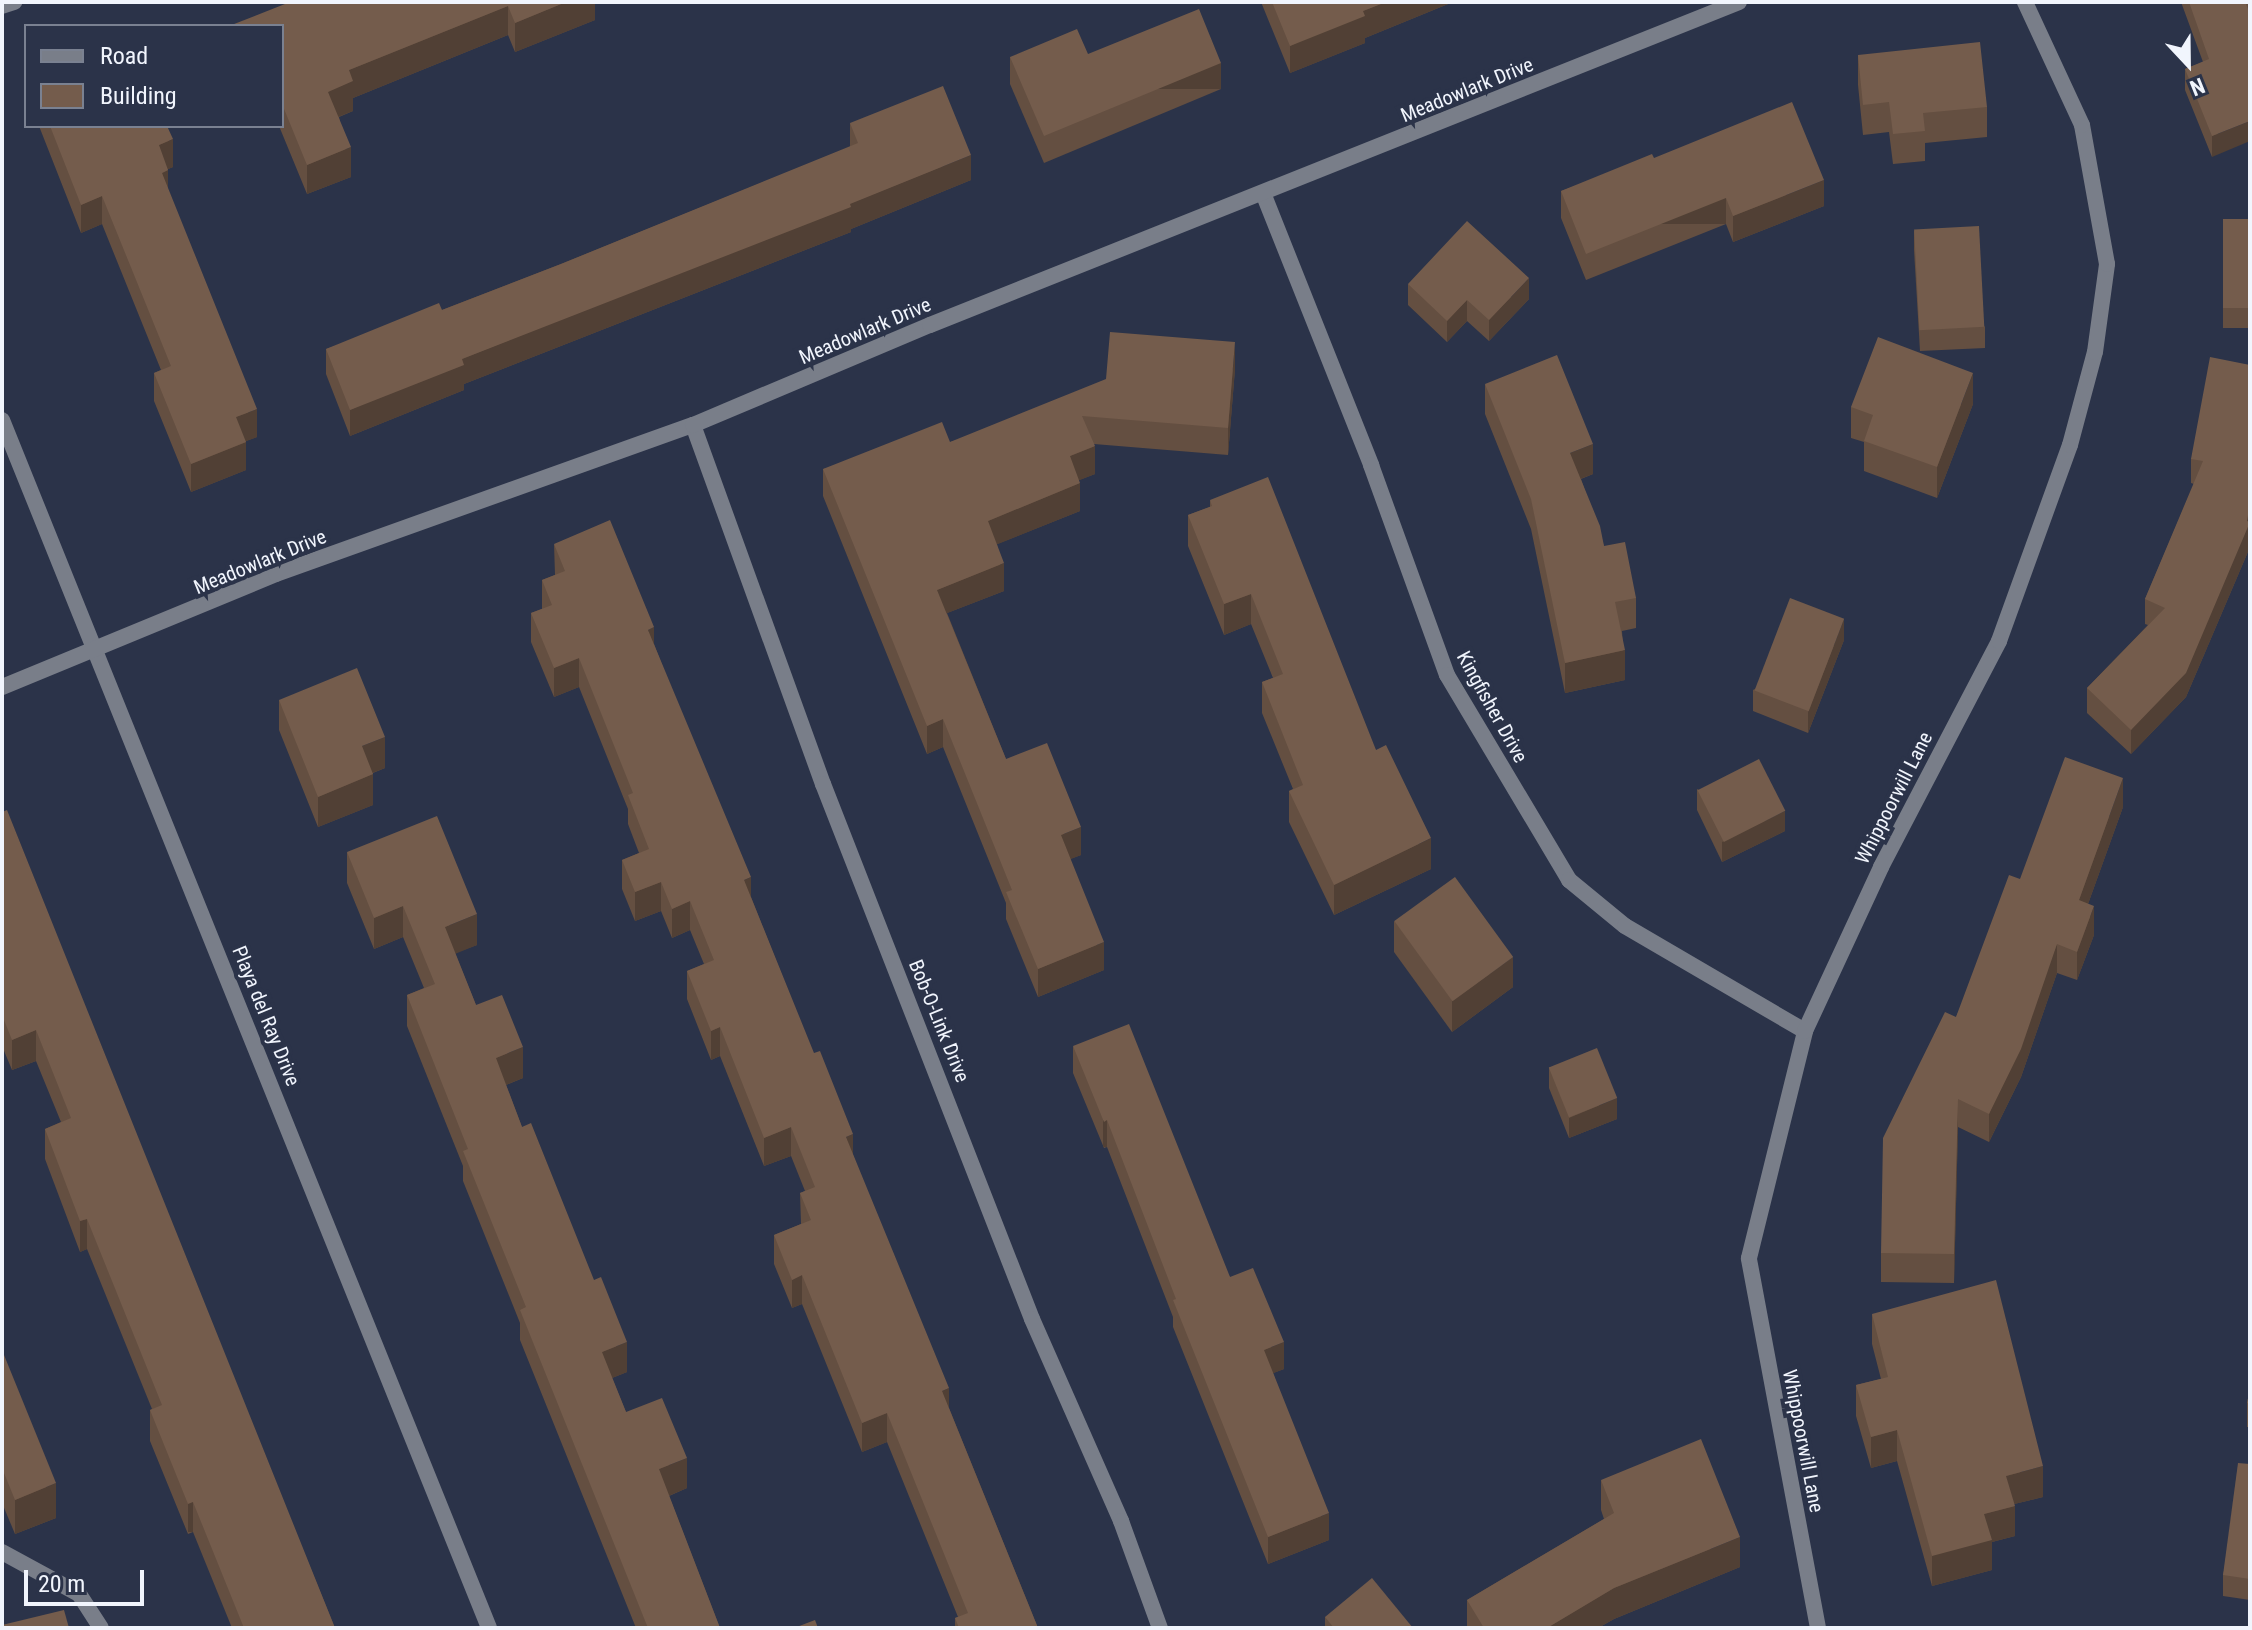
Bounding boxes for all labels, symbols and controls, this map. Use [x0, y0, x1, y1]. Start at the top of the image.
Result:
legend [24, 24, 284, 128]
north arrow [2148, 24, 2228, 104]
text: Road [100, 42, 148, 70]
street label: Meadowlark Drive [1397, 53, 1537, 127]
text: N [2186, 73, 2208, 101]
text: Building [100, 82, 177, 110]
street label: Meadowlark Drive [796, 292, 934, 370]
street label: Meadowlark Drive [190, 525, 330, 599]
street label: Kingfisher Drive [1452, 647, 1532, 767]
street label: Whippoorwill Lane [1850, 728, 1938, 868]
street label: Playa del Ray Drive [227, 943, 305, 1089]
street label: Bob-O-Link Drive [904, 956, 974, 1086]
street label: Whippoorwill Lane [1777, 1368, 1829, 1514]
scale bar [28, 1554, 148, 1604]
text: 20 m [38, 1570, 85, 1598]

